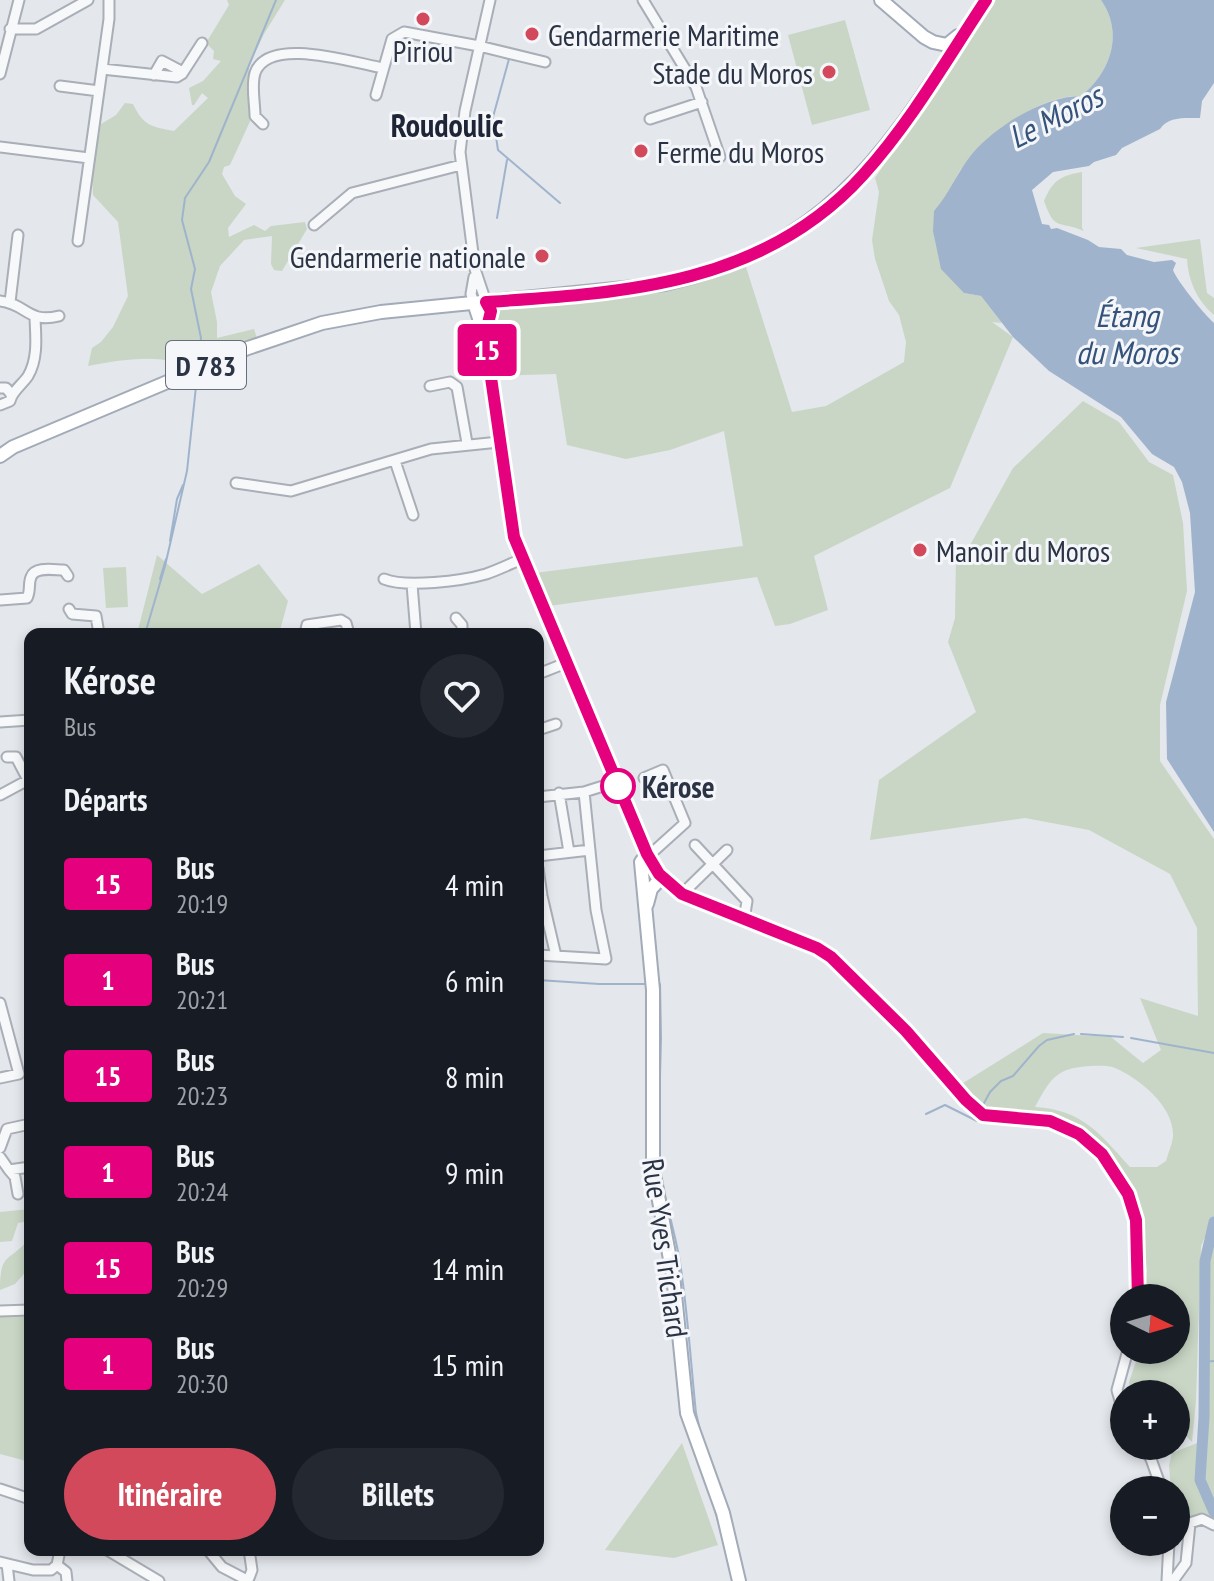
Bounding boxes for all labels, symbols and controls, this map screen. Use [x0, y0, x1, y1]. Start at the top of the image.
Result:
marker: Piriou [414, 10, 432, 28]
place label: Gendarmerie Maritime [548, 15, 779, 54]
marker: Gendarmerie Maritime [523, 25, 541, 43]
place label: Piriou [393, 31, 453, 70]
place label: Stade du Moros [652, 53, 813, 92]
marker: Stade du Moros [820, 63, 838, 81]
water label: Le Moros [1001, 73, 1112, 157]
district label: Roudoulic [391, 104, 503, 146]
place label: Ferme du Moros [657, 132, 824, 171]
marker: Ferme du Moros [632, 142, 650, 160]
place label: Gendarmerie nationale [290, 237, 526, 276]
marker: Gendarmerie nationale [533, 247, 551, 265]
water label: Étang du Moros [1076, 294, 1181, 373]
line badge: 15 [451, 324, 523, 376]
text: 15 [474, 331, 500, 368]
road number: D 783 [166, 341, 246, 389]
place label: Manoir du Moros [936, 531, 1110, 570]
marker: Manoir du Moros [911, 541, 929, 559]
button: heart [420, 654, 504, 738]
text: Kérose [64, 655, 156, 704]
text: Bus [64, 710, 96, 743]
place label: Kérose [642, 767, 715, 806]
marker: Kérose [601, 769, 635, 803]
text: Départs [64, 780, 147, 819]
text: Bus [176, 848, 215, 887]
text: 15 [95, 865, 121, 902]
text: 4 min [445, 865, 504, 904]
text: 20:19 [176, 887, 228, 920]
text: Bus [176, 944, 215, 983]
text: 1 [101, 961, 115, 998]
text: 6 min [445, 961, 504, 1000]
text: 20:21 [176, 983, 228, 1016]
text: Bus [176, 1040, 215, 1079]
text: 15 [95, 1057, 121, 1094]
text: 8 min [445, 1057, 504, 1096]
text: 20:23 [176, 1079, 228, 1112]
text: Bus [176, 1136, 215, 1175]
text: 1 [101, 1153, 115, 1190]
text: 9 min [445, 1153, 504, 1192]
street label: Rue Yves Trichard [634, 1156, 698, 1340]
text: 20:24 [176, 1175, 228, 1208]
text: Bus [176, 1232, 215, 1271]
text: 15 [95, 1249, 121, 1286]
text: 14 min [431, 1249, 504, 1288]
text: 20:29 [176, 1271, 228, 1304]
north arrow [1110, 1284, 1190, 1364]
map controls [1110, 1284, 1190, 1556]
text: Bus [176, 1328, 215, 1367]
text: 1 [101, 1345, 115, 1382]
text: 15 min [431, 1345, 504, 1384]
text: 20:30 [176, 1367, 228, 1400]
button: + [1110, 1380, 1190, 1460]
button: Itinéraire [64, 1448, 276, 1540]
button: Billets [292, 1448, 504, 1540]
button: − [1110, 1476, 1190, 1556]

